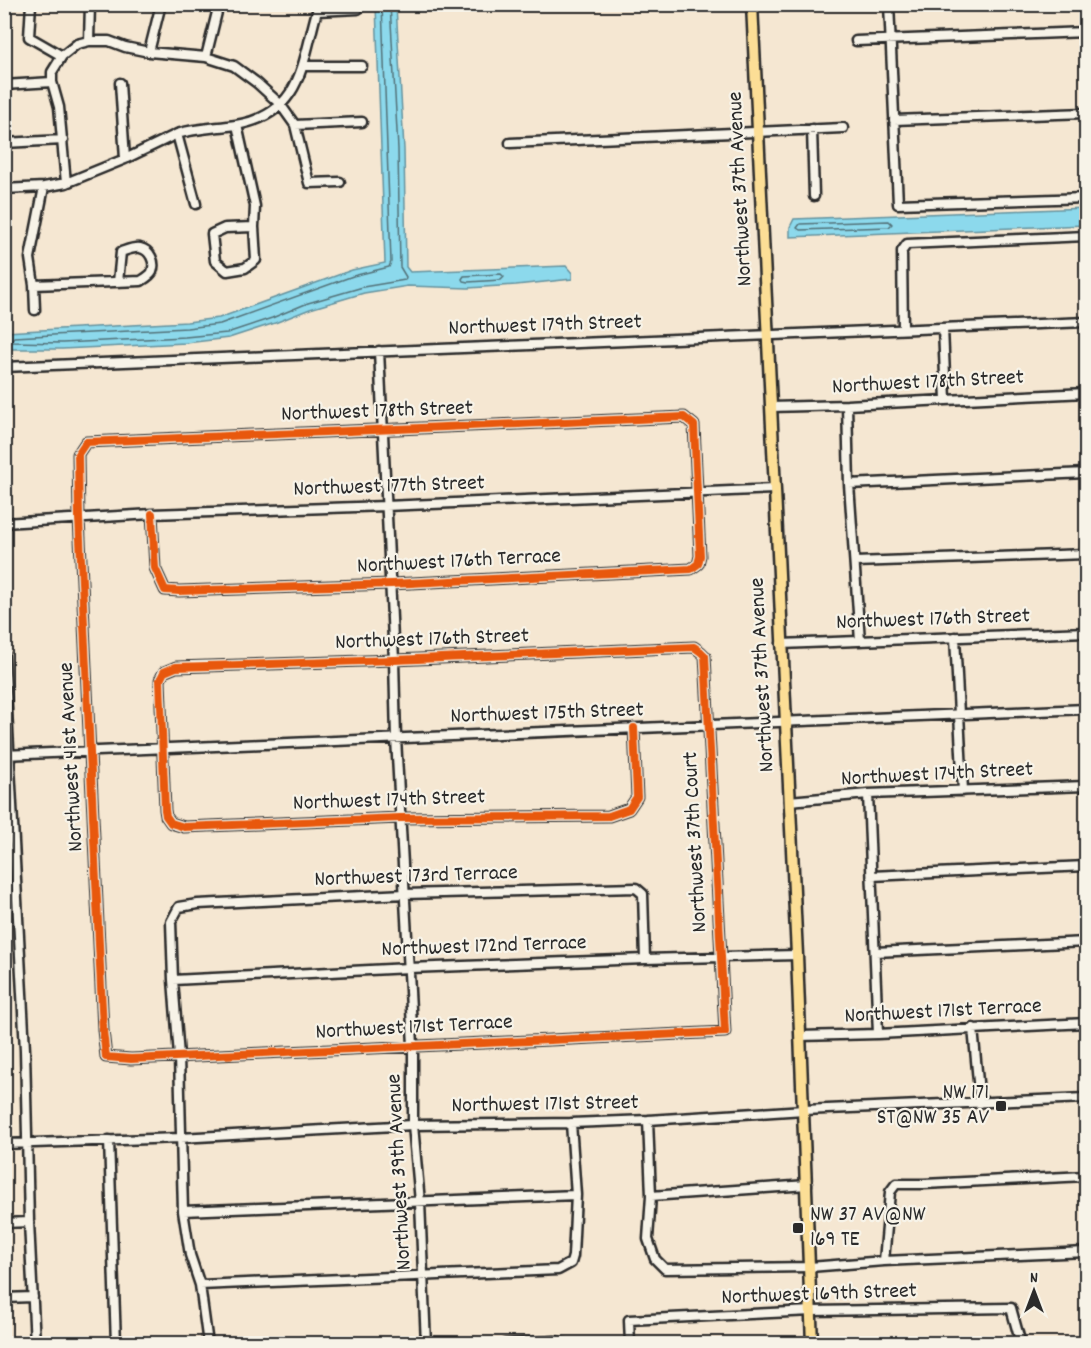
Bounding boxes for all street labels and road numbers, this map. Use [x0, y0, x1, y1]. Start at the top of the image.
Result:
street label: Northwest 37th Avenue [720, 91, 762, 287]
street label: Northwest 179th Street [448, 307, 642, 345]
street label: Northwest 178th Street [831, 362, 1025, 404]
street label: Northwest 178th Street [280, 393, 474, 431]
street label: Northwest 177th Street [293, 468, 485, 506]
street label: Northwest 176th Terrace [356, 541, 562, 583]
street label: Northwest 37th Avenue [742, 577, 784, 773]
street label: Northwest 176th Street [836, 601, 1030, 639]
street label: Northwest 176th Street [335, 621, 529, 659]
street label: Northwest 41st Avenue [52, 661, 92, 853]
street label: Northwest 175th Street [450, 695, 644, 733]
street label: Northwest 37th Court [676, 751, 716, 933]
street label: Northwest 174th Street [840, 754, 1034, 796]
street label: Northwest 174th Street [292, 782, 486, 820]
street label: Northwest 173rd Terrace [314, 858, 518, 896]
street label: Northwest 172nd Terrace [381, 928, 587, 966]
street label: Northwest 171st Terrace [844, 991, 1042, 1033]
street label: Northwest 171st Terrace [315, 1007, 513, 1049]
street label: Northwest 39th Avenue [379, 1073, 421, 1271]
street label: Northwest 171st Street [451, 1088, 639, 1122]
street label: Northwest 169th Street [721, 1276, 917, 1314]

